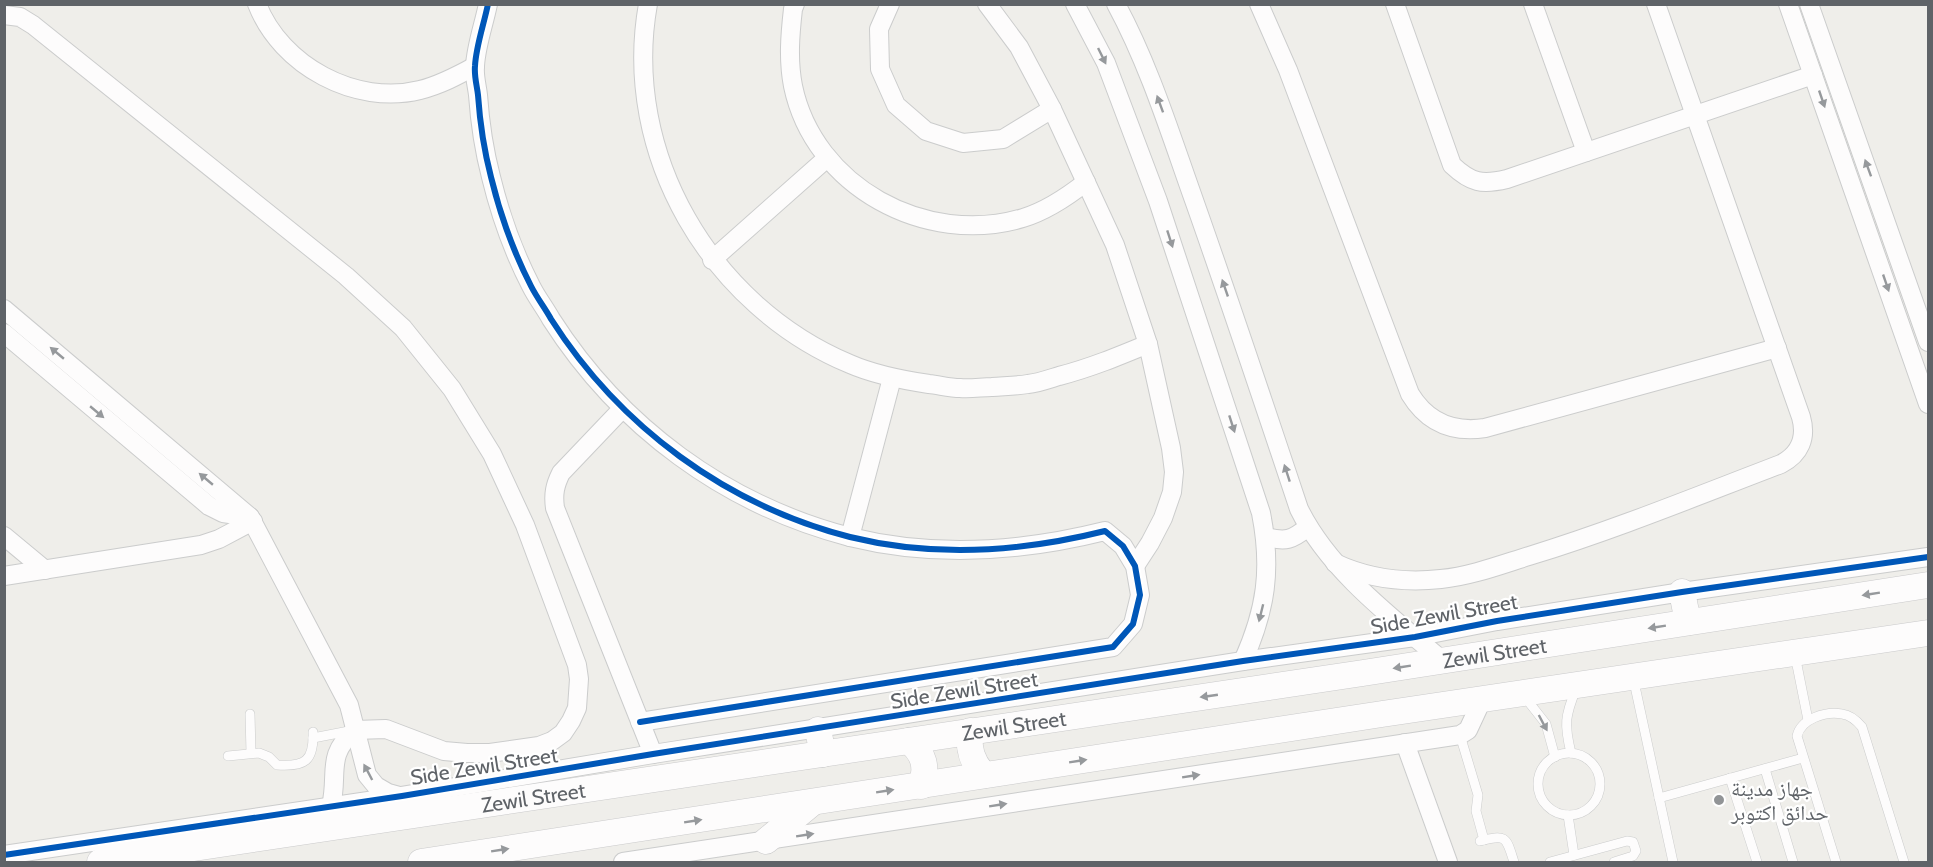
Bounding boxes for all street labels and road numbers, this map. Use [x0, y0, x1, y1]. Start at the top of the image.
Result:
street label: Side Zewil Street [1369, 589, 1519, 639]
street label: Zewil Street [1441, 632, 1548, 673]
street label: Side Zewil Street [889, 666, 1039, 714]
street label: Zewil Street [960, 705, 1068, 745]
street label: Side Zewil Street [409, 742, 559, 790]
street label: Zewil Street [479, 777, 587, 817]

